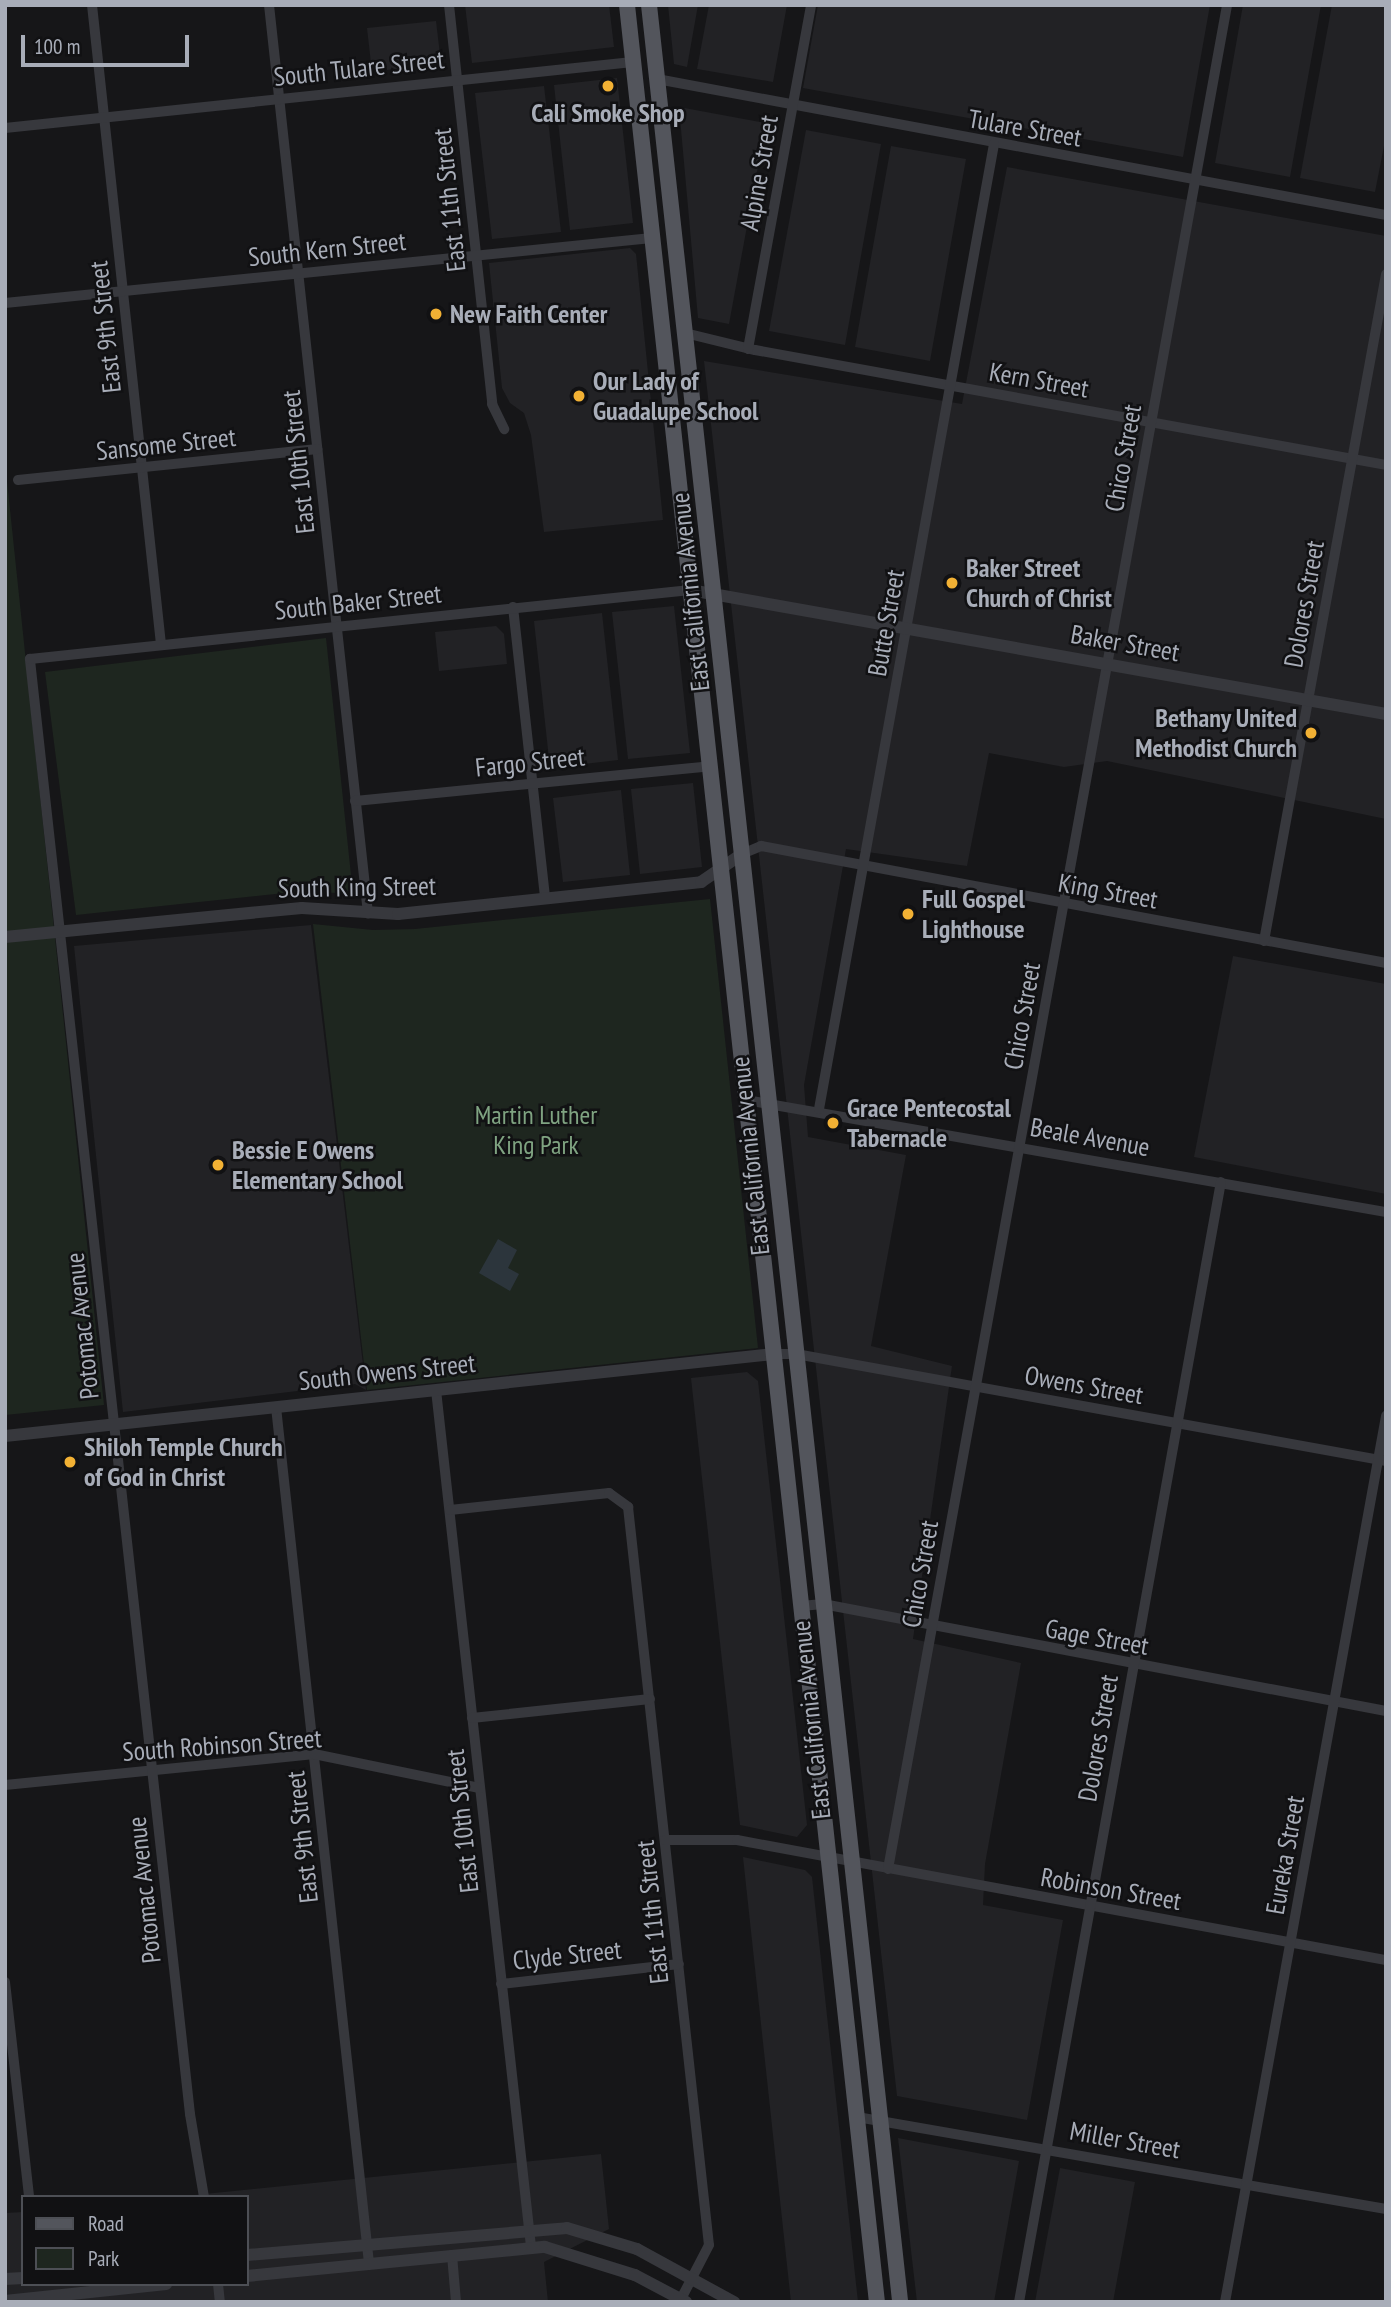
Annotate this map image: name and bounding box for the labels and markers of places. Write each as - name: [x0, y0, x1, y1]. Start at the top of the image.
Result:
- marker: Cali Smoke Shop: [600, 78, 616, 94]
- place label: Cali Smoke Shop: [531, 97, 685, 129]
- place label: New Faith Center: [450, 298, 608, 330]
- marker: New Faith Center: [428, 306, 444, 322]
- place label: Our Lady of Guadalupe School: [593, 365, 758, 426]
- marker: Our Lady of Guadalupe School: [571, 388, 587, 404]
- place label: Baker Street Church of Christ: [966, 552, 1112, 614]
- marker: Baker Street Church of Christ: [944, 575, 960, 591]
- place label: Bethany United Methodist Church: [1135, 702, 1297, 764]
- marker: Bethany United Methodist Church: [1303, 725, 1319, 741]
- place label: Full Gospel Lighthouse: [922, 883, 1025, 944]
- marker: Full Gospel Lighthouse: [900, 906, 916, 922]
- place label: Grace Pentecostal Tabernacle: [847, 1092, 1011, 1154]
- marker: Grace Pentecostal Tabernacle: [825, 1115, 841, 1131]
- place label: Bessie E Owens Elementary School: [232, 1134, 404, 1196]
- marker: Bessie E Owens Elementary School: [210, 1157, 226, 1173]
- place label: Shiloh Temple Church of God in Christ: [84, 1431, 284, 1492]
- marker: Shiloh Temple Church of God in Christ: [62, 1454, 78, 1470]

